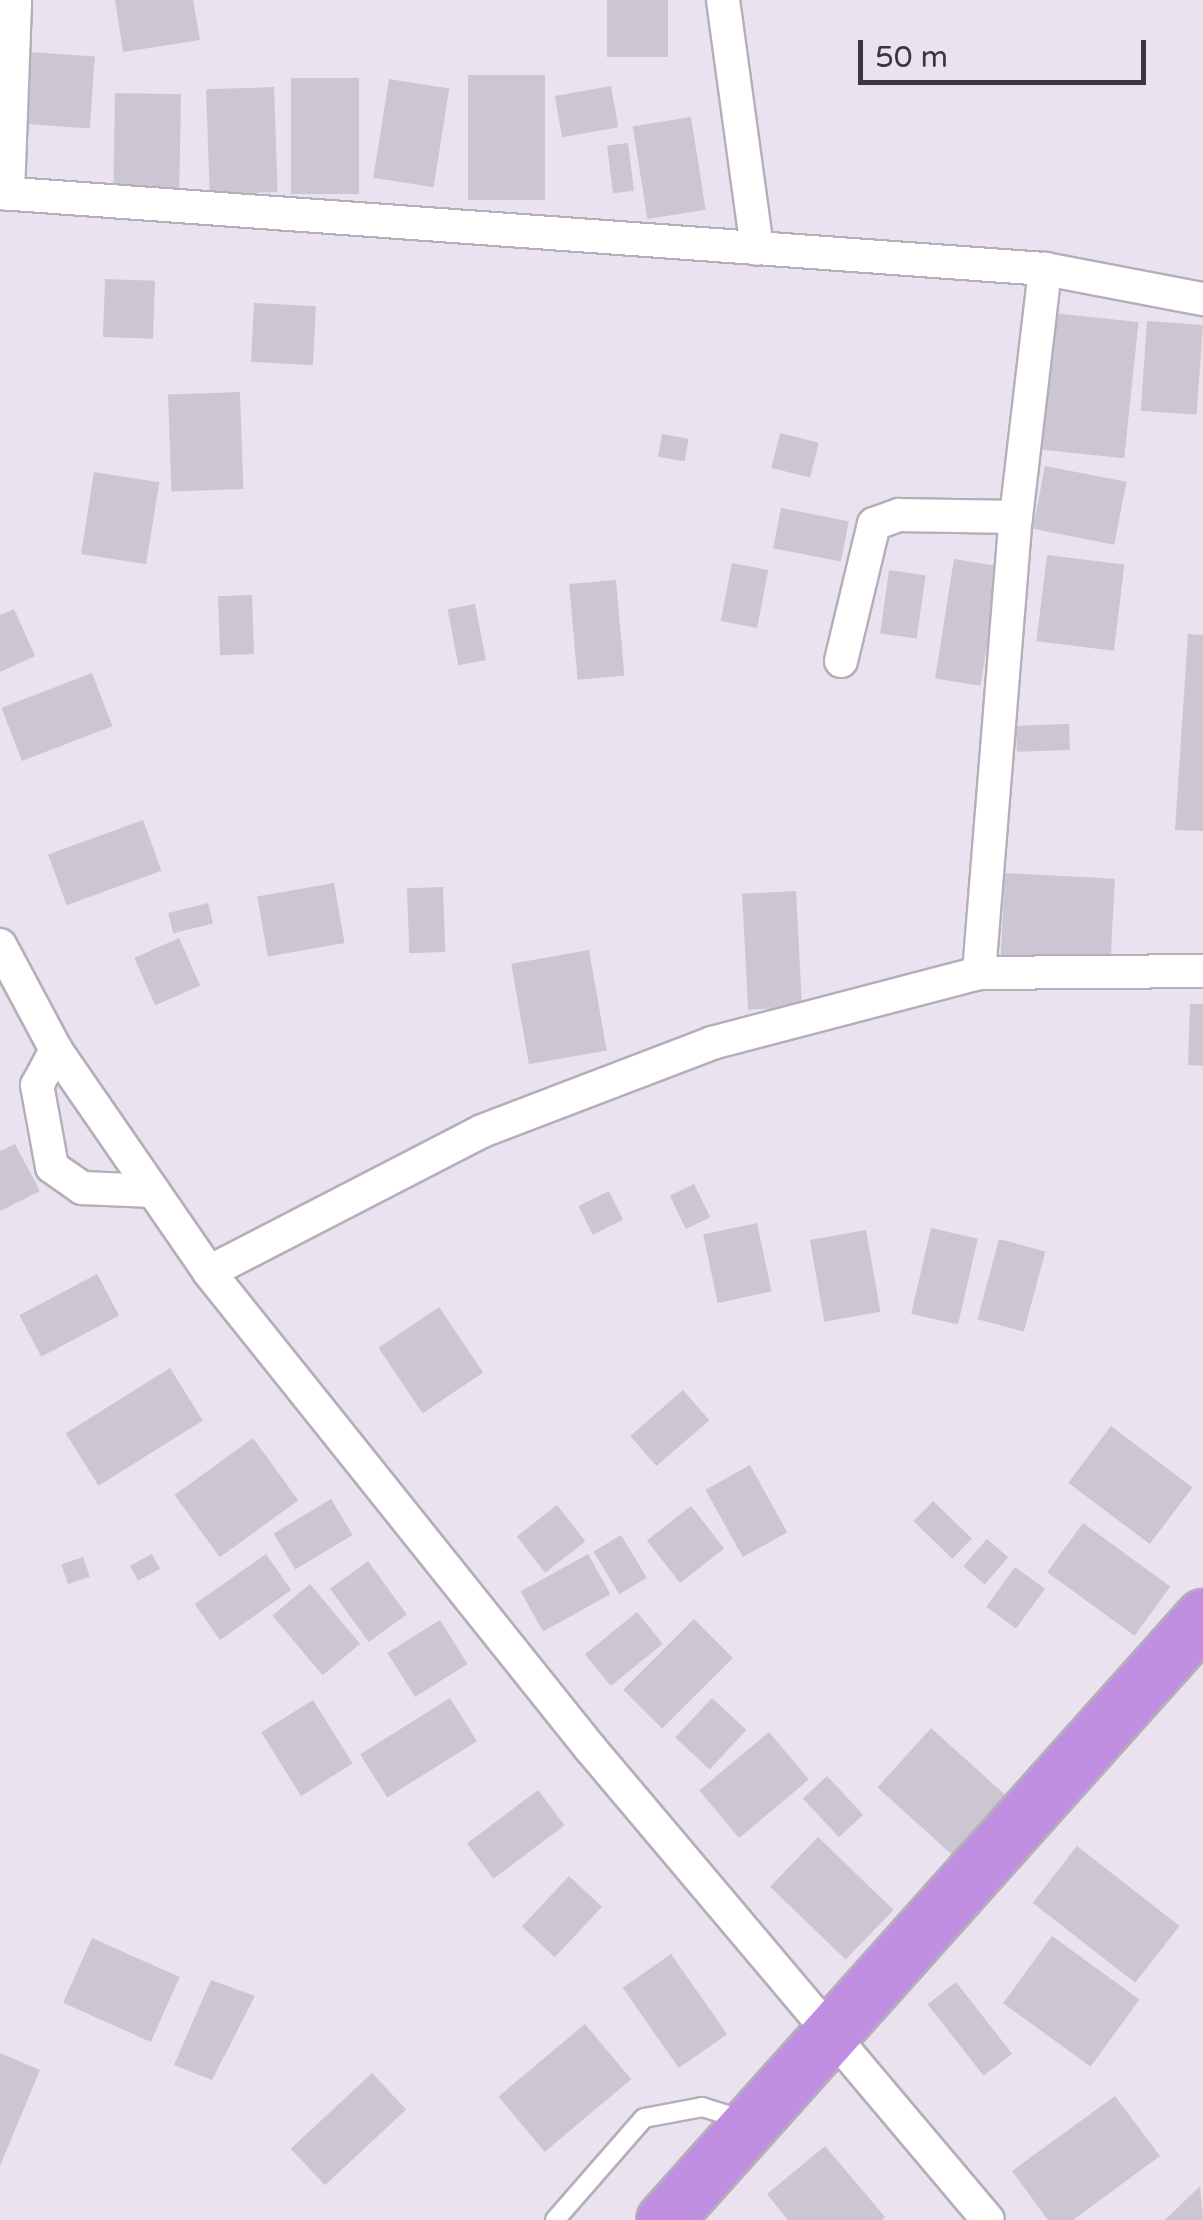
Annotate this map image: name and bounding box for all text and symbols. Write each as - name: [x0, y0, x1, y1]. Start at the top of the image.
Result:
- scale bar: [863, 20, 1150, 82]
- text: 50 m: [875, 39, 948, 76]

